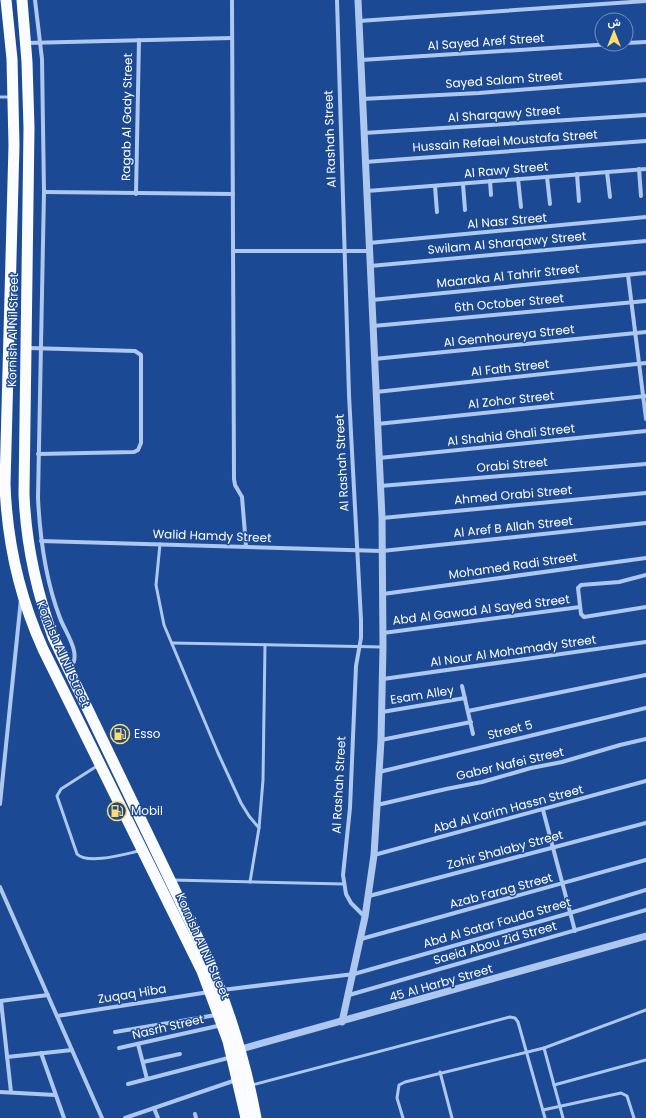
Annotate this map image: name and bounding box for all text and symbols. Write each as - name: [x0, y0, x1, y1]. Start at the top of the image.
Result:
- north arrow: [594, 12, 634, 52]
- text: ش: [607, 14, 621, 30]
- street label: Al Sayed Aref Street: [427, 29, 545, 54]
- street label: Ragab Al Gady Street: [117, 53, 136, 181]
- street label: Sayed Salam Street: [445, 67, 563, 92]
- street label: Al Rashah Street: [319, 90, 340, 188]
- street label: Al Sharqawy Street: [447, 101, 561, 126]
- street label: Hussain Refaei Moustafa Street: [412, 126, 598, 155]
- street label: Al Rawy Street: [463, 157, 549, 182]
- street label: Al Nasr Street: [466, 209, 547, 232]
- street label: Swilam Al Sharqawy Street: [427, 227, 587, 258]
- street label: Maaraka Al Tahrir Street: [436, 260, 580, 291]
- street label: Kornish Al Nil Street: [3, 273, 22, 387]
- street label: 6th October Street: [453, 289, 564, 316]
- street label: Al Gemhoureya Street: [443, 320, 575, 351]
- street label: Al Fath Street: [470, 355, 550, 380]
- street label: Al Zohor Street: [467, 387, 555, 412]
- street label: Al Rashah Street: [330, 414, 353, 512]
- street label: Al Shahid Ghali Street: [446, 419, 576, 450]
- street label: Orabi Street: [476, 453, 548, 476]
- street label: Ahmed Orabi Street: [453, 481, 573, 508]
- street label: Al Aref B Allah Street: [452, 512, 574, 541]
- street label: Walid Hamdy Street: [152, 525, 272, 546]
- street label: Mohamed Radi Street: [448, 548, 578, 583]
- street label: Abd Al Gawad Al Sayed Street: [391, 590, 571, 629]
- street label: Kornish Al Nil Street: [32, 598, 94, 709]
- street label: Al Nour Al Mohamady Street: [429, 630, 597, 671]
- street label: Esam Alley: [389, 681, 455, 708]
- street label: Street 5: [486, 716, 534, 743]
- fuel station icon: Esso: [109, 723, 131, 745]
- place label: Esso: [134, 725, 161, 742]
- street label: Al Rashah Street: [327, 736, 350, 834]
- street label: Gaber Nafei Street: [454, 743, 565, 784]
- street label: Abd Al Karim Hassn Street: [431, 780, 585, 837]
- fuel station icon: Mobil: [106, 800, 128, 822]
- place label: Mobil: [131, 802, 163, 819]
- street label: Zohir Shalaby Street: [445, 826, 565, 873]
- street label: Azab Farag Street: [447, 869, 554, 912]
- street label: Kornish Al Nil Street: [172, 890, 234, 1001]
- street label: Abd Al Satar Fouda Street: [421, 893, 573, 952]
- street label: Saeid Abou Zid Street: [431, 917, 559, 968]
- street label: 45 Al Harby Street: [387, 960, 494, 1005]
- street label: Zuqaq Hiba: [96, 980, 167, 1007]
- street label: Nasrh Street: [130, 1010, 206, 1043]

